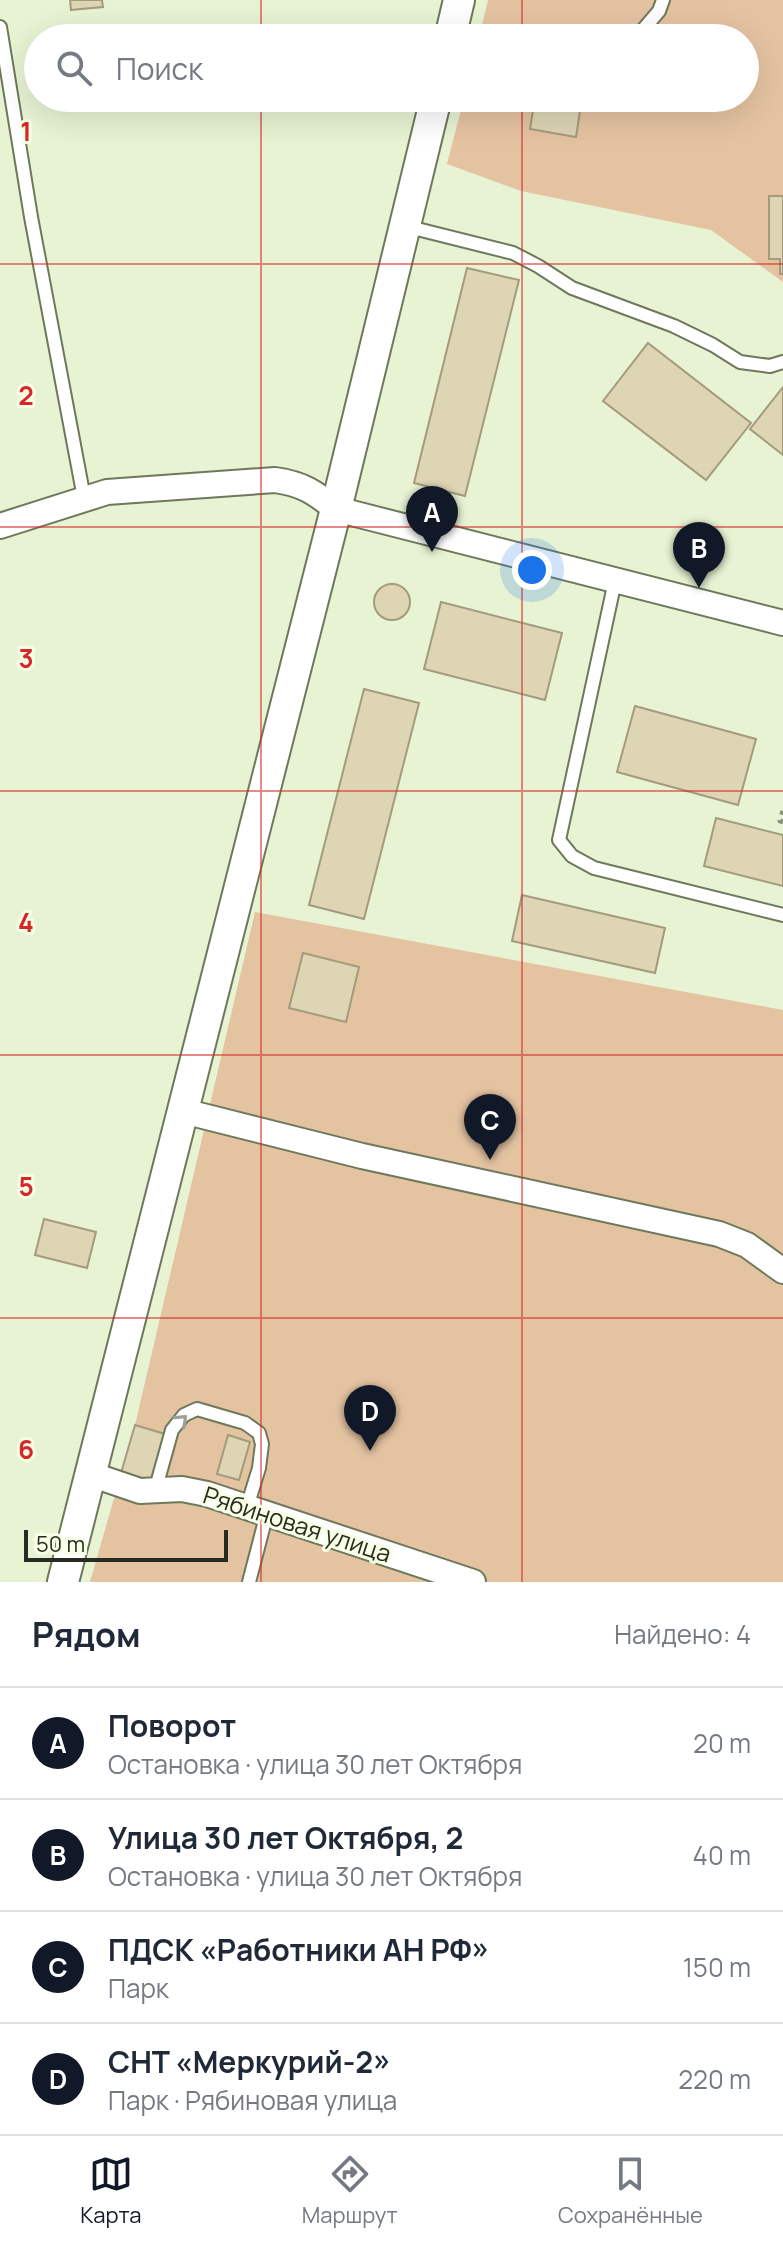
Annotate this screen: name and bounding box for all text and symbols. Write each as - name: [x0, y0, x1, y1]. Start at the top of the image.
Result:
- search box: [24, 24, 759, 112]
- icon: search: [52, 46, 96, 90]
- text: Поиск: [116, 48, 203, 89]
- text: 1: [20, 113, 32, 149]
- text: 2: [18, 377, 34, 413]
- pin: A: [406, 486, 458, 552]
- pin: B: [673, 522, 725, 588]
- your location: [512, 550, 552, 590]
- text: 3: [18, 640, 34, 676]
- text: 4: [18, 904, 34, 940]
- pin: C: [464, 1094, 516, 1160]
- text: 5: [18, 1168, 34, 1204]
- pin: D: [344, 1385, 396, 1451]
- one-way arrow: [173, 1415, 187, 1430]
- text: 6: [18, 1431, 34, 1467]
- street label: Рябиновая улица: [199, 1478, 396, 1570]
- scale bar: [24, 1526, 228, 1562]
- text: 50 m: [36, 1529, 85, 1559]
- text: Рядом: [32, 1611, 141, 1657]
- text: Найдено: 4: [614, 1616, 751, 1652]
- text: Поворот: [108, 1705, 236, 1746]
- text: A: [49, 1725, 67, 1761]
- text: 20 m: [693, 1725, 751, 1761]
- text: Остановка · улица 30 лет Октября: [108, 1746, 522, 1782]
- text: Улица 30 лет Октября, 2: [108, 1817, 463, 1858]
- text: B: [50, 1837, 66, 1873]
- text: 40 m: [693, 1837, 751, 1873]
- text: Остановка · улица 30 лет Октября: [108, 1858, 522, 1894]
- text: ПДСК «Работники АН РФ»: [108, 1929, 489, 1970]
- text: C: [48, 1949, 68, 1985]
- text: 150 m: [683, 1949, 751, 1985]
- text: Парк: [108, 1970, 169, 2006]
- text: СНТ «Меркурий-2»: [108, 2041, 391, 2082]
- text: D: [49, 2061, 67, 2097]
- text: 220 m: [678, 2061, 751, 2097]
- text: Парк · Рябиновая улица: [108, 2082, 397, 2118]
- tab: Карта: [80, 2152, 141, 2230]
- tab: Маршрут: [302, 2152, 398, 2230]
- tab: Сохранённые: [558, 2152, 703, 2230]

